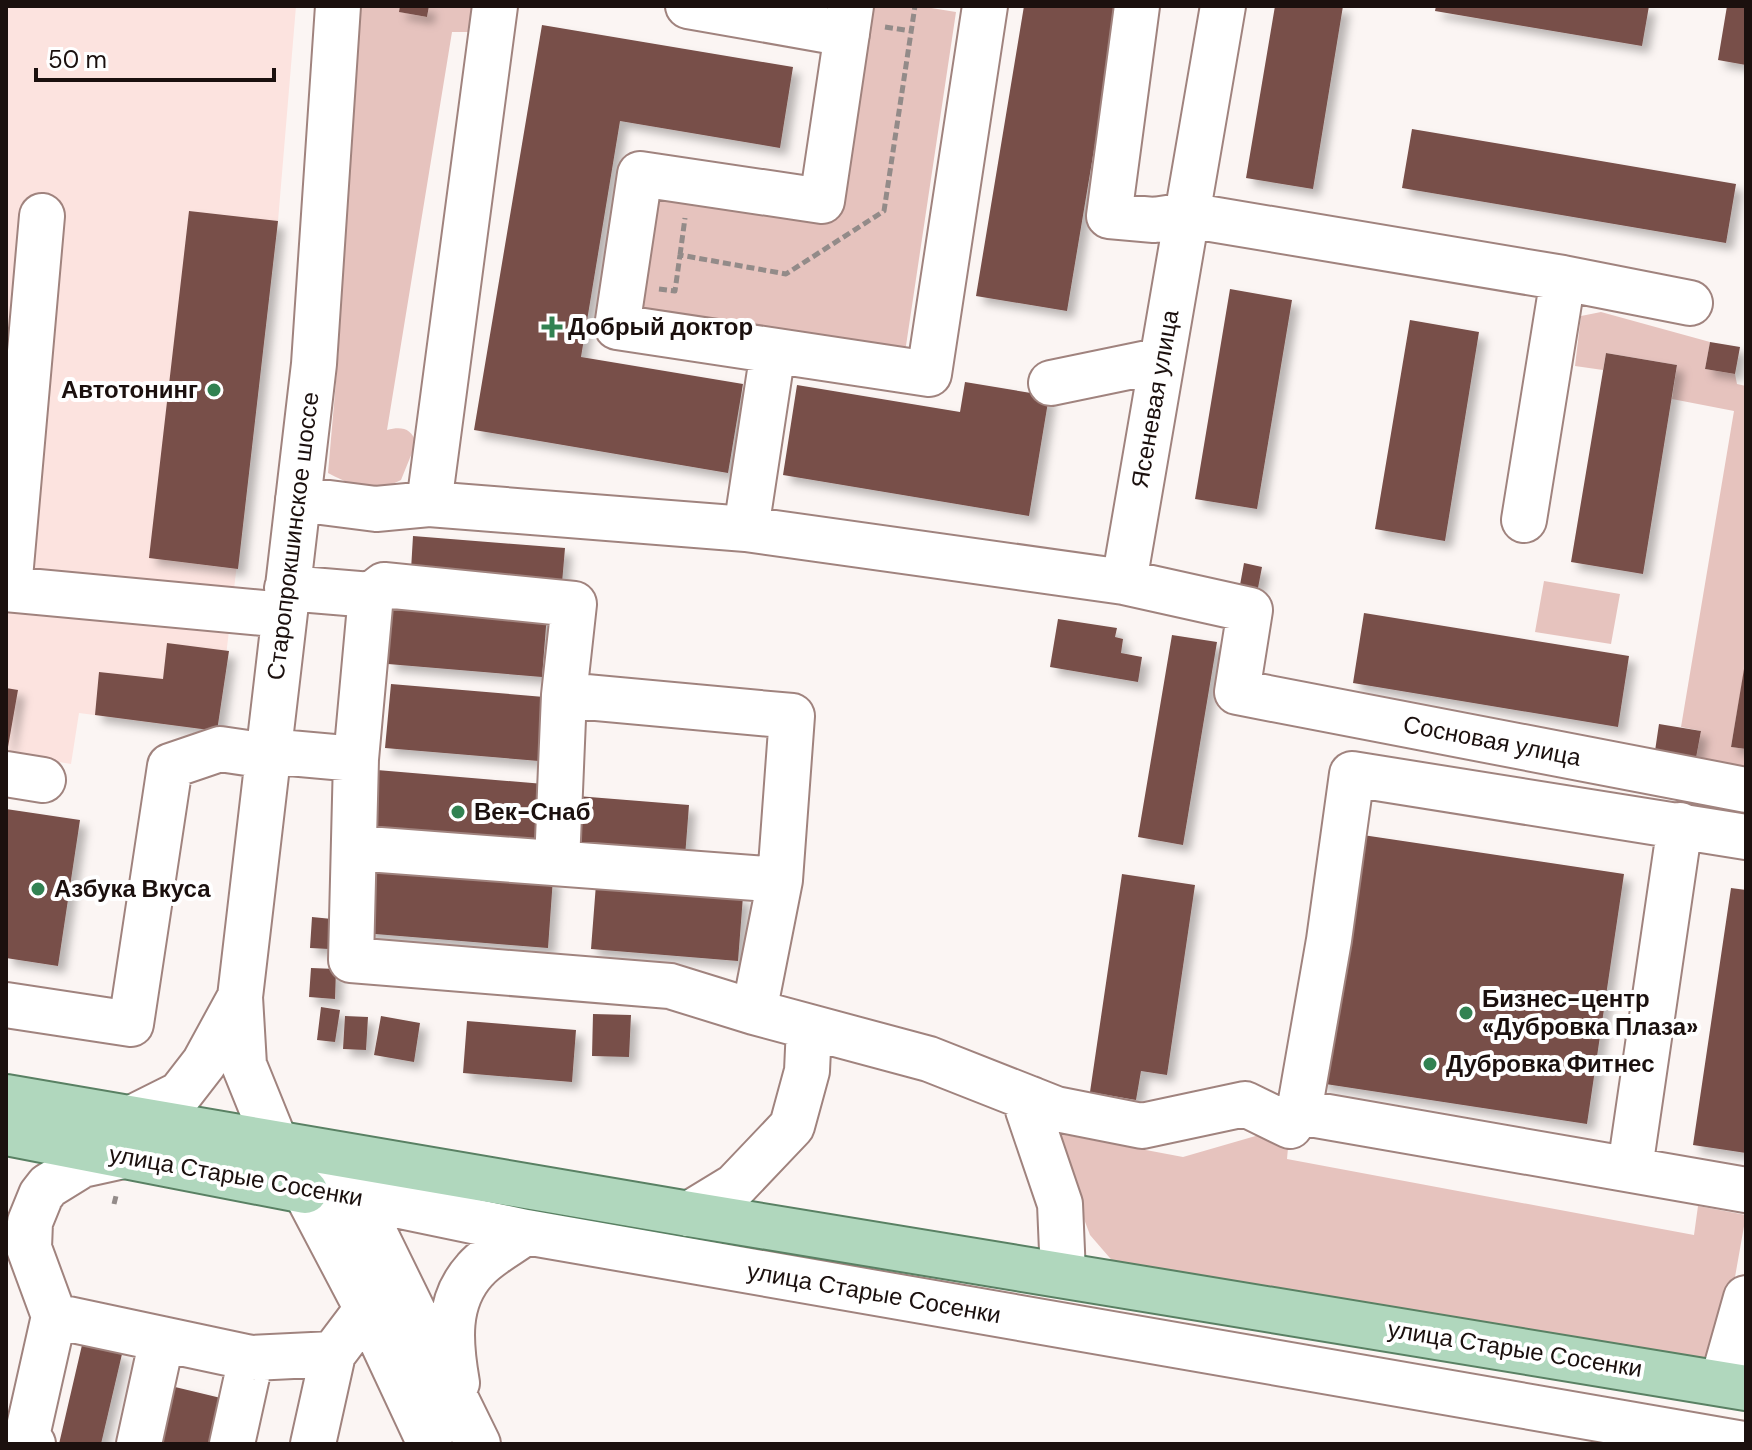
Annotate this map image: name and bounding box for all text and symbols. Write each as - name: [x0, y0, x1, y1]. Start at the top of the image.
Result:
- scale bar: [36, 32, 274, 82]
- text: 50 m: [48, 44, 107, 75]
- street label: Ясеневая улица: [1124, 307, 1186, 490]
- place label: Добрый доктор: [568, 311, 753, 342]
- marker: Добрый доктор: [543, 318, 561, 336]
- place label: Автотонинг: [61, 374, 198, 405]
- marker: Автотонинг: [205, 381, 223, 399]
- street label: Старопрокшинское шоссе: [259, 390, 326, 682]
- street label: Сосновая улица: [1401, 708, 1584, 773]
- place label: Век-Снаб: [474, 796, 591, 827]
- marker: Век-Снаб: [449, 803, 467, 821]
- place label: Азбука Вкуса: [54, 873, 211, 904]
- marker: Азбука Вкуса: [29, 880, 47, 898]
- place label: Бизнес-центр «Дубровка Плаза»: [1482, 983, 1698, 1042]
- marker: Бизнес-центр «Дубровка Плаза»: [1457, 1004, 1475, 1022]
- place label: Дубровка Фитнес: [1446, 1048, 1655, 1079]
- marker: Дубровка Фитнес: [1421, 1055, 1439, 1073]
- street label: улица Старые Сосенки: [107, 1138, 365, 1213]
- street label: улица Старые Сосенки: [745, 1255, 1003, 1330]
- street label: улица Старые Сосенки: [1386, 1313, 1645, 1384]

